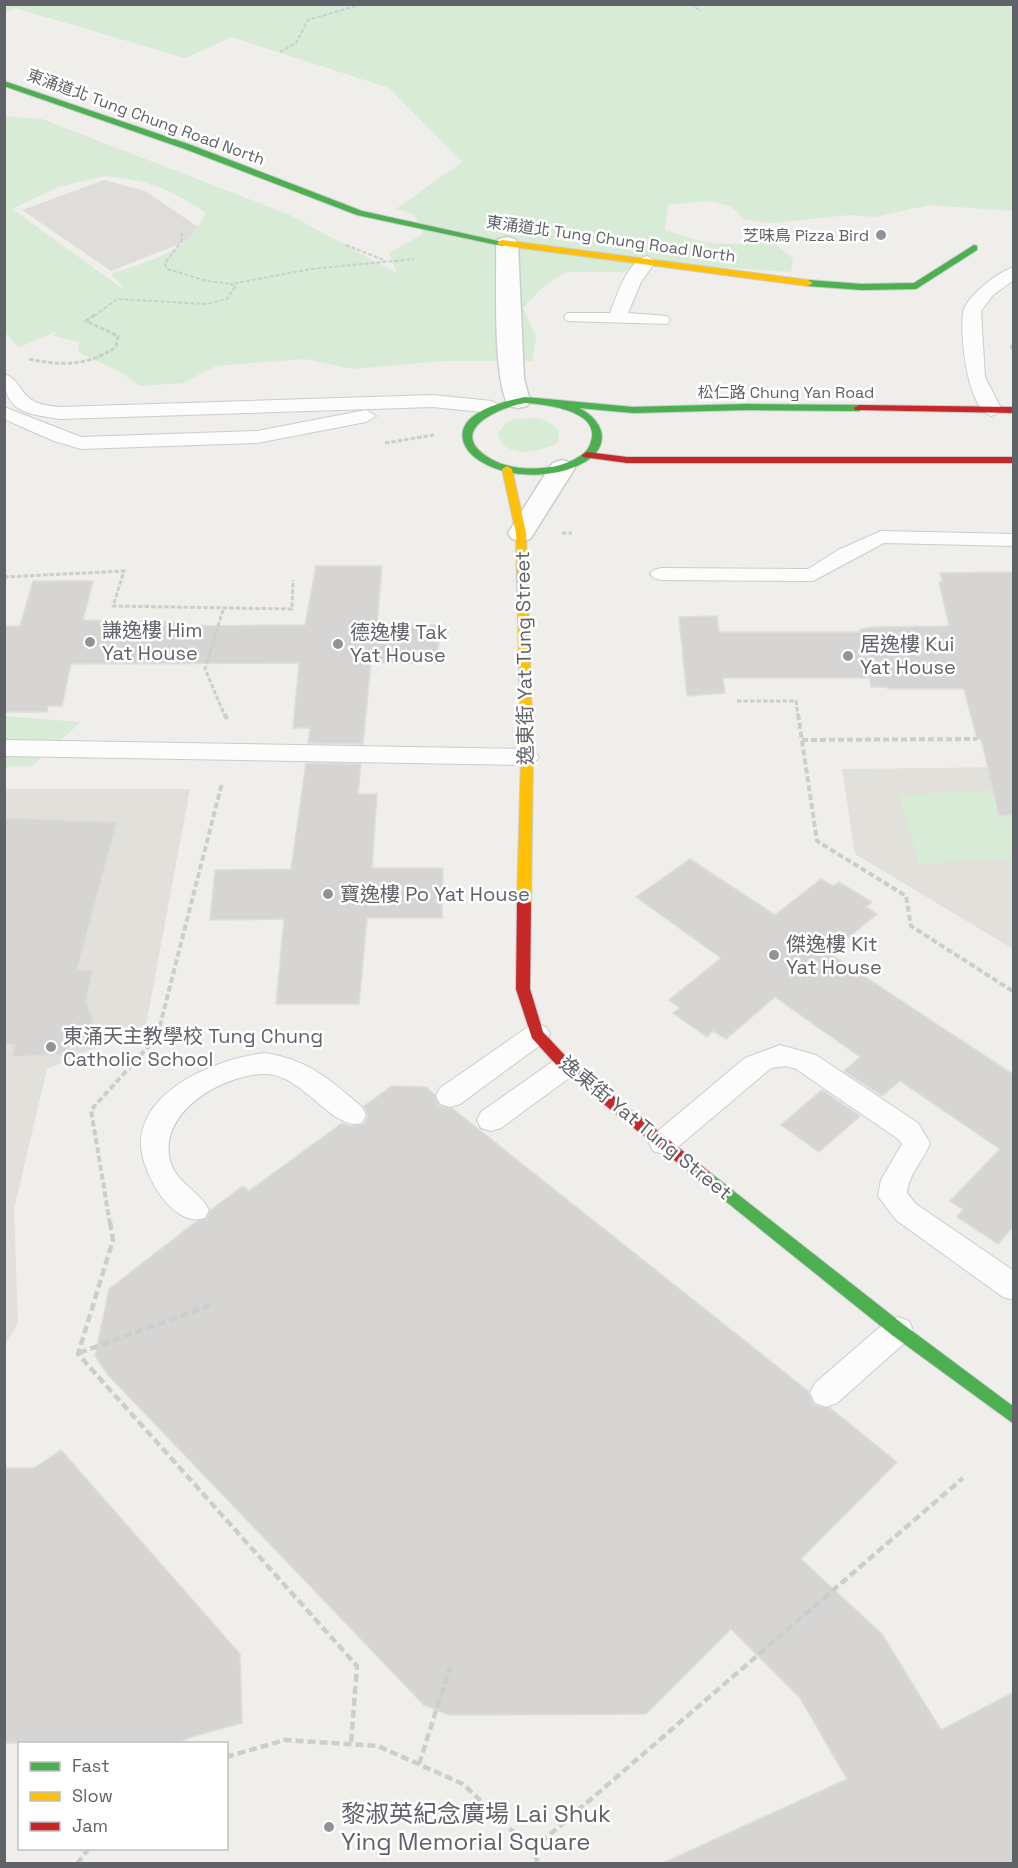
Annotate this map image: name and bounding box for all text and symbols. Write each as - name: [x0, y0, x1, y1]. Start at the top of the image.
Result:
- street label: 東涌道北 Tung Chung Road North: [24, 64, 268, 170]
- street label: 東涌道北 Tung Chung Road North: [485, 211, 737, 267]
- place label: 芝味鳥 Pizza Bird: [743, 225, 869, 246]
- marker: 芝味鳥 Pizza Bird: [874, 228, 888, 242]
- street label: 松仁路 Chung Yan Road: [698, 382, 874, 403]
- street label: 逸東街 Yat Tung Street: [509, 551, 539, 765]
- place label: 謙逸樓 Him Yat House: [102, 617, 202, 666]
- place label: 德逸樓 Tak Yat House: [350, 619, 448, 668]
- place label: 居逸樓 Kui Yat House: [860, 631, 956, 680]
- marker: 謙逸樓 Him Yat House: [83, 635, 97, 649]
- marker: 德逸樓 Tak Yat House: [331, 637, 345, 651]
- marker: 居逸樓 Kui Yat House: [841, 649, 855, 663]
- place label: 寶逸樓 Po Yat House: [340, 881, 530, 907]
- marker: 寶逸樓 Po Yat House: [321, 887, 335, 901]
- place label: 傑逸樓 Kit Yat House: [786, 931, 882, 980]
- marker: 傑逸樓 Kit Yat House: [767, 948, 781, 962]
- place label: 東涌天主教學校 Tung Chung Catholic School: [63, 1023, 323, 1072]
- marker: 東涌天主教學校 Tung Chung Catholic School: [44, 1040, 58, 1054]
- street label: 逸東街 Yat Tung Street: [555, 1050, 737, 1206]
- legend: [18, 1742, 228, 1850]
- text: Fast: [72, 1754, 109, 1777]
- text: Slow: [72, 1784, 113, 1807]
- place label: 黎淑英紀念廣場 Lai Shuk Ying Memorial Square: [341, 1798, 611, 1857]
- text: Jam: [72, 1814, 108, 1837]
- marker: 黎淑英紀念廣場 Lai Shuk Ying Memorial Square: [322, 1820, 336, 1834]

